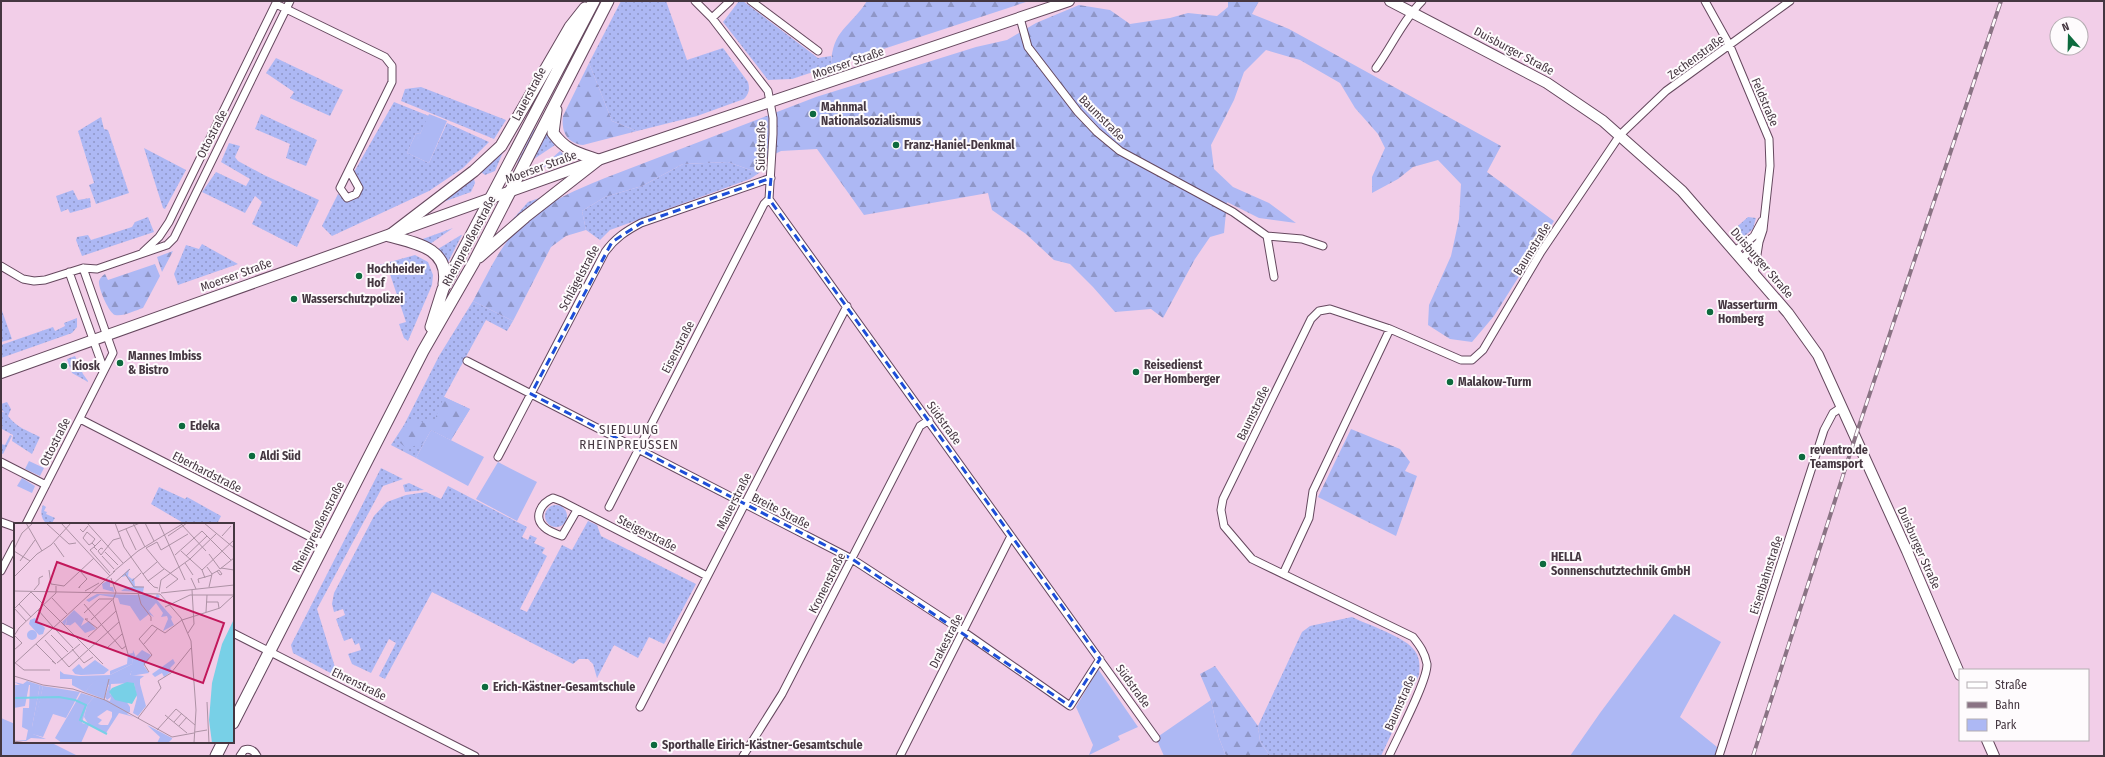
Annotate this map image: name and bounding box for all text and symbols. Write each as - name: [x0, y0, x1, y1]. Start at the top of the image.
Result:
- north arrow: [2049, 16, 2089, 56]
- text: N: [2060, 20, 2071, 34]
- street label: Duisburger Straße: [1472, 24, 1556, 78]
- street label: Zechenstraße: [1665, 32, 1727, 82]
- street label: Moerser Straße: [810, 44, 886, 82]
- street label: Lauerstraße: [509, 65, 549, 123]
- street label: Feldstraße: [1749, 76, 1782, 128]
- street label: Baumstraße: [1076, 92, 1128, 144]
- place label: Mahnmal Nationalsozialismus: [821, 100, 922, 128]
- street label: Ottostraße: [194, 107, 230, 161]
- marker: Mahnmal Nationalsozialismus: [808, 109, 818, 119]
- street label: Südstraße: [754, 121, 768, 171]
- place label: Franz-Haniel-Denkmal: [904, 138, 1015, 152]
- marker: Franz-Haniel-Denkmal: [891, 140, 901, 150]
- street label: Moerser Straße: [503, 148, 579, 186]
- street label: Rheinpreußenstraße: [439, 193, 499, 289]
- street label: Baumstraße: [1510, 220, 1554, 278]
- street label: Duisburger Straße: [1728, 225, 1796, 301]
- street label: Schlägelstraße: [556, 243, 602, 313]
- street label: Moerser Straße: [198, 256, 274, 294]
- place label: Hochheider Hof: [367, 262, 425, 290]
- marker: Hochheider Hof: [354, 271, 364, 281]
- place label: Wasserschutzpolizei: [302, 292, 403, 306]
- marker: Wasserschutzpolizei: [289, 294, 299, 304]
- place label: Wasserturm Homberg: [1718, 298, 1778, 326]
- marker: Wasserturm Homberg: [1705, 307, 1715, 317]
- street label: Eisenstraße: [659, 318, 697, 376]
- place label: Mannes Imbiss & Bistro: [128, 349, 202, 377]
- marker: Mannes Imbiss & Bistro: [115, 358, 125, 368]
- place label: Reisedienst Der Homberger: [1144, 358, 1221, 386]
- place label: Kiosk: [72, 359, 101, 373]
- marker: Kiosk: [59, 361, 69, 371]
- marker: Reisedienst Der Homberger: [1131, 367, 1141, 377]
- place label: Malakow-Turm: [1458, 375, 1531, 389]
- marker: Malakow-Turm: [1445, 377, 1455, 387]
- street label: Baumstraße: [1234, 383, 1272, 443]
- street label: Südstraße: [924, 399, 964, 447]
- street label: Ottostraße: [37, 415, 73, 469]
- place label: Edeka: [190, 419, 220, 433]
- marker: Edeka: [177, 421, 187, 431]
- district label: SIEDLUNG RHEINPREUSSEN: [579, 422, 679, 452]
- place label: reventro.de Teamsport: [1810, 443, 1868, 471]
- street label: Eberhardstraße: [170, 449, 244, 495]
- place label: Aldi Süd: [259, 449, 301, 463]
- marker: Aldi Süd: [247, 451, 257, 461]
- marker: reventro.de Teamsport: [1797, 452, 1807, 462]
- street label: Mauerstraße: [714, 470, 754, 532]
- street label: Rheinpreußenstraße: [289, 479, 347, 575]
- street label: Breite Straße: [749, 490, 813, 532]
- street label: Duisburger Straße: [1895, 505, 1943, 591]
- street label: Steigerstraße: [615, 512, 679, 554]
- inset map: [14, 523, 234, 743]
- street label: Eisenbahnstraße: [1747, 534, 1785, 616]
- street label: Kronenstraße: [806, 550, 848, 616]
- place label: HELLA Sonnenschutztechnik GmbH: [1551, 550, 1690, 578]
- marker: HELLA Sonnenschutztechnik GmbH: [1538, 559, 1548, 569]
- street label: Drakestraße: [926, 611, 966, 671]
- street label: Südstraße: [1113, 662, 1153, 710]
- street label: Ehrenstraße: [329, 665, 389, 703]
- legend: [1959, 669, 2089, 741]
- street label: Baumstraße: [1382, 673, 1418, 733]
- text: Straße: [1995, 678, 2027, 692]
- place label: Erich-Kästner-Gesamtschule: [493, 680, 635, 694]
- marker: Erich-Kästner-Gesamtschule: [480, 682, 490, 692]
- text: Bahn: [1995, 698, 2020, 712]
- text: Park: [1995, 718, 2017, 732]
- place label: Sporthalle Eirich-Kästner-Gesamtschule: [662, 738, 862, 752]
- marker: Sporthalle Eirich-Kästner-Gesamtschule: [649, 740, 659, 750]

